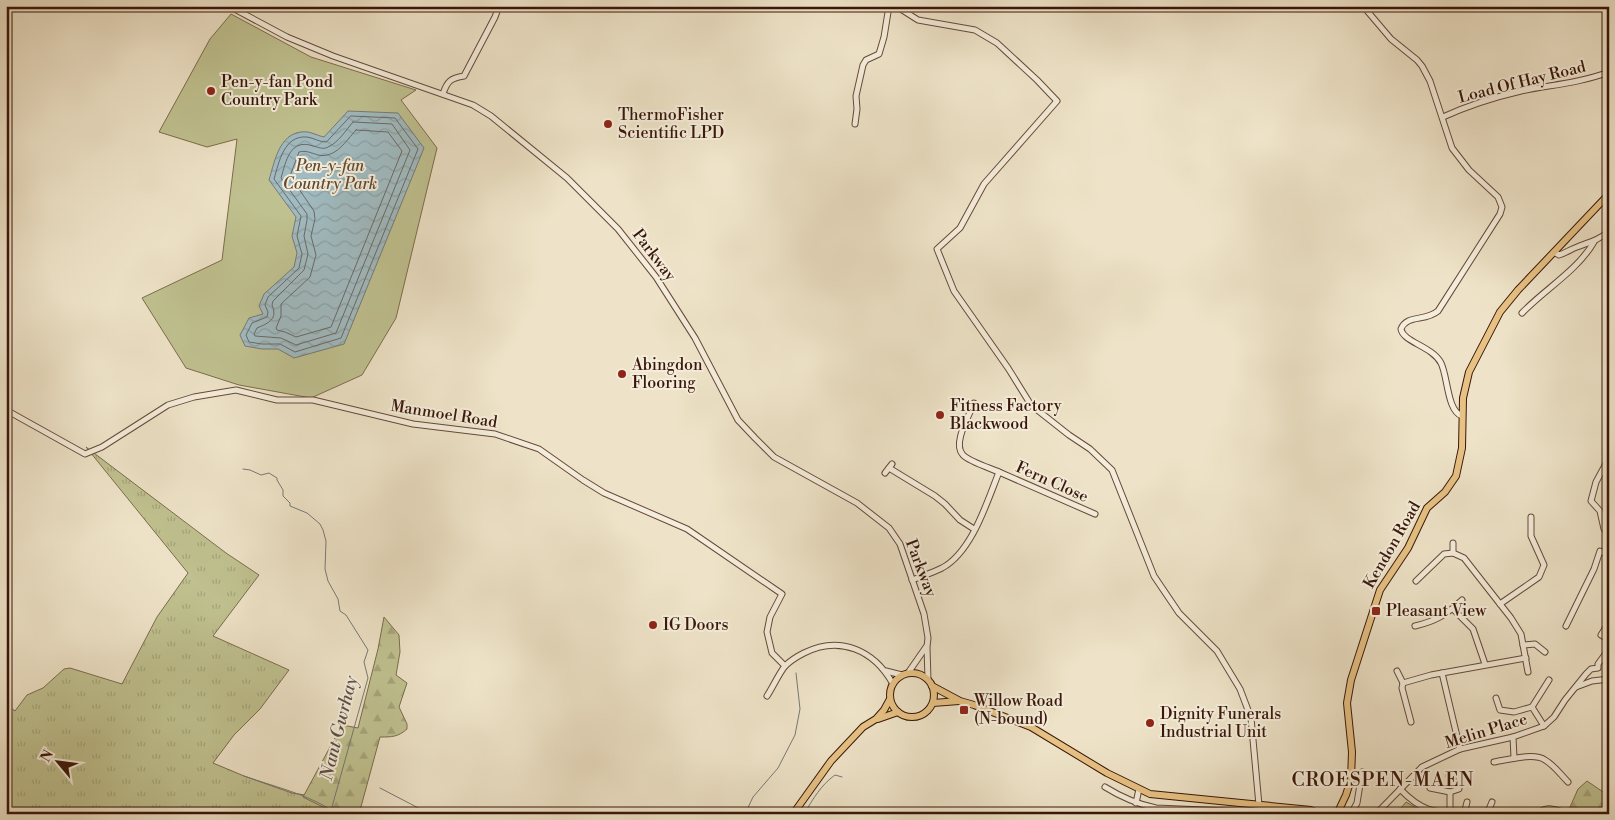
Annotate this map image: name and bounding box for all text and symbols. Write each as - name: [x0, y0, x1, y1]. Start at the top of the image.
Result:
- street label: Load Of Hay Road: [1456, 56, 1588, 108]
- place label: Pen-y-fan Pond Country Park: [221, 72, 333, 110]
- marker: Pen-y-fan Pond Country Park: [205, 85, 217, 97]
- place label: ThermoFisher Scientific LPD: [618, 105, 724, 143]
- marker: ThermoFisher Scientific LPD: [602, 118, 614, 130]
- park label: Pen-y-fan Country Park: [283, 156, 377, 194]
- street label: Parkway: [628, 225, 680, 285]
- place label: Abingdon Flooring: [631, 355, 703, 393]
- marker: Abingdon Flooring: [616, 368, 628, 380]
- street label: Manmoel Road: [389, 396, 499, 432]
- place label: Fitness Factory Blackwood: [949, 396, 1062, 434]
- marker: Fitness Factory Blackwood: [934, 409, 946, 421]
- street label: Fern Close: [1013, 457, 1091, 507]
- street label: Kendon Road: [1359, 498, 1425, 592]
- street label: Parkway: [901, 536, 941, 600]
- place label: Pleasant View: [1386, 601, 1487, 621]
- marker: Pleasant View: [1370, 605, 1382, 617]
- place label: IG Doors: [663, 615, 729, 635]
- marker: IG Doors: [647, 619, 659, 631]
- water label: Nant Gwrhay: [315, 673, 363, 784]
- place label: Willow Road (N-bound): [973, 691, 1063, 729]
- marker: Willow Road (N-bound): [958, 704, 970, 716]
- place label: Dignity Funerals Industrial Unit: [1160, 704, 1281, 742]
- street label: Melin Place: [1442, 709, 1530, 753]
- marker: Dignity Funerals Industrial Unit: [1144, 717, 1156, 729]
- north arrow: [32, 738, 82, 788]
- text: N: [37, 747, 58, 765]
- district label: CROESPEN-MAEN: [1292, 768, 1474, 792]

